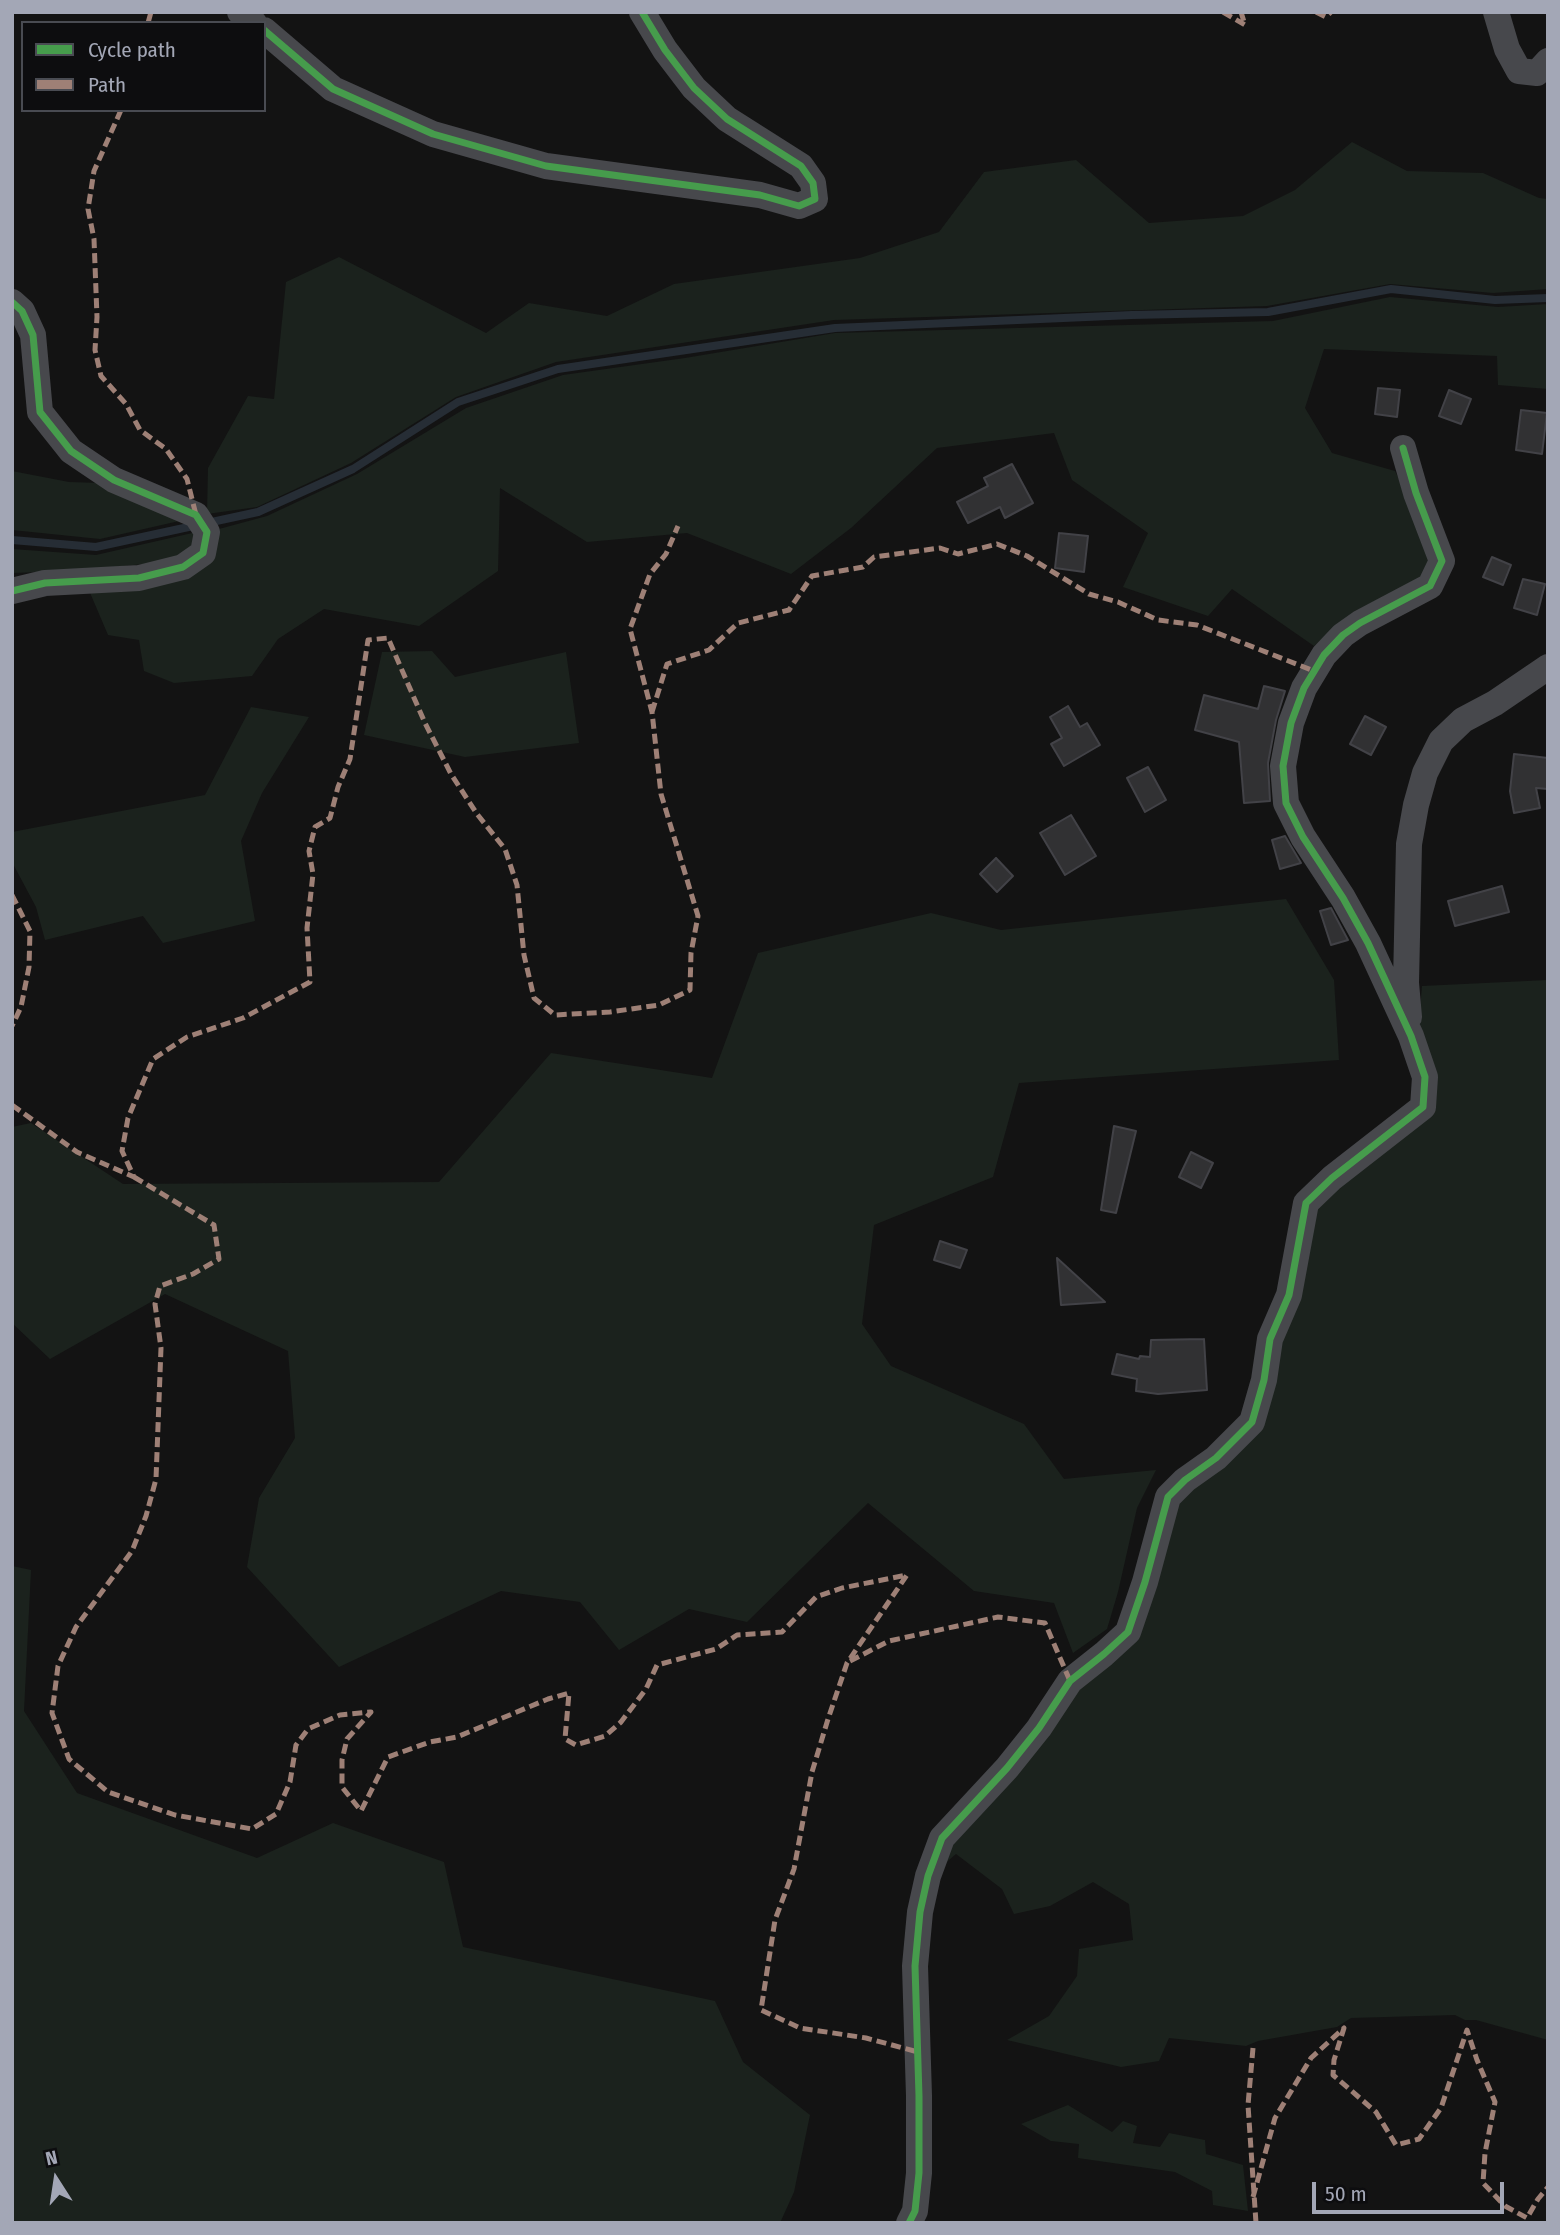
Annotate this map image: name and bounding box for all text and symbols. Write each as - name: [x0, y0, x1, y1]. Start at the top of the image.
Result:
- legend: [21, 21, 266, 112]
- text: Cycle path: [88, 37, 176, 63]
- text: Path: [88, 72, 126, 98]
- north arrow: [21, 2144, 91, 2214]
- text: N: [44, 2146, 59, 2170]
- scale bar: [1315, 2168, 1508, 2212]
- text: 50 m: [1325, 2181, 1367, 2207]

